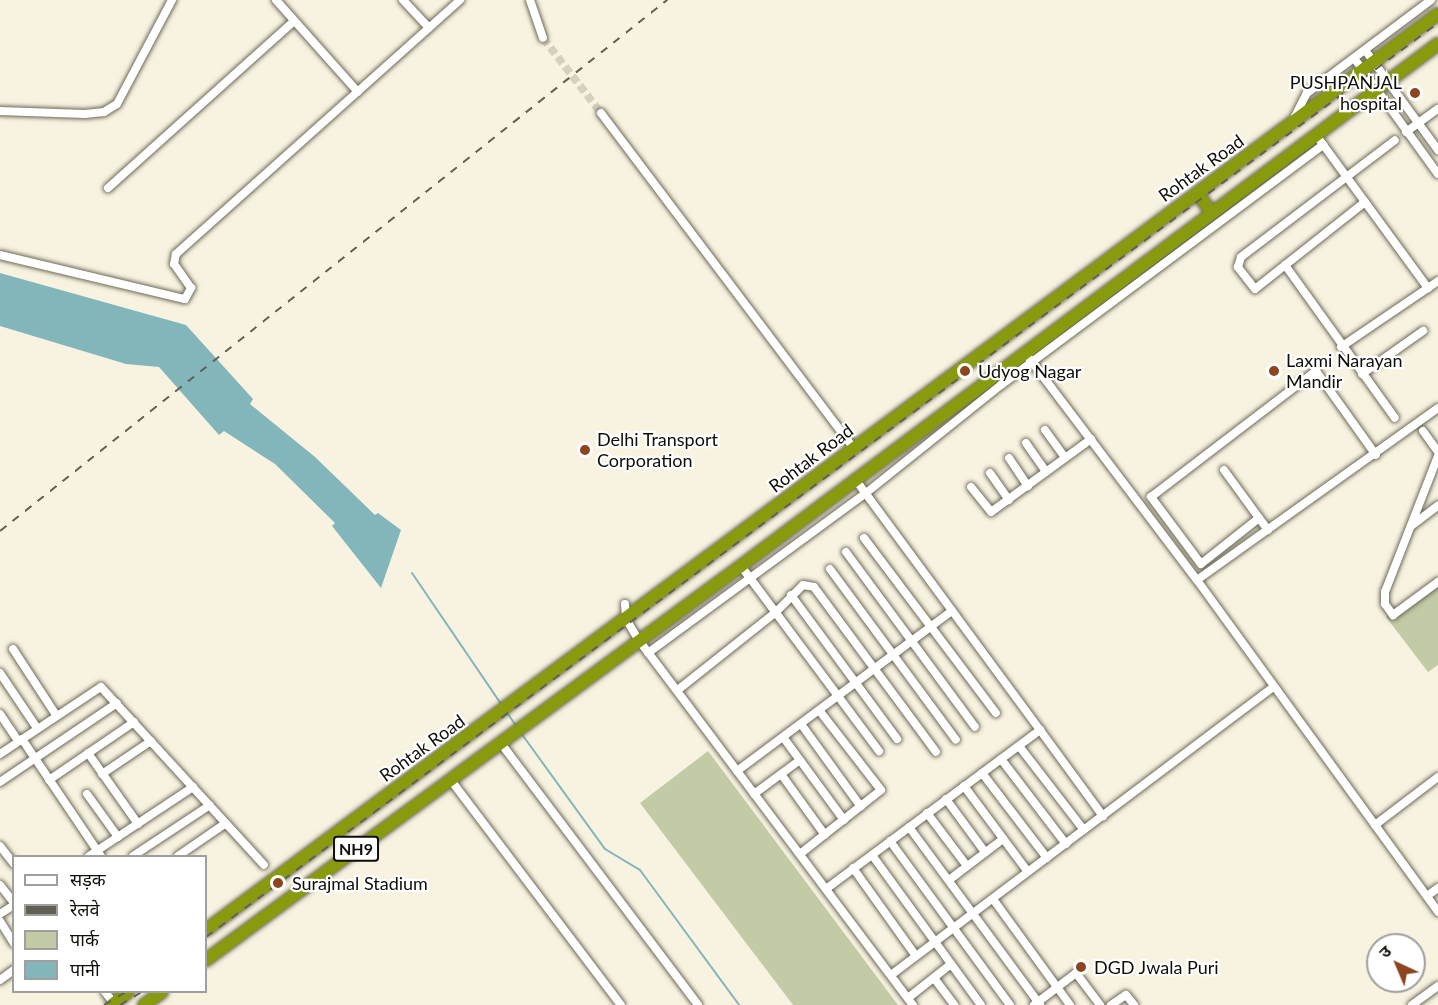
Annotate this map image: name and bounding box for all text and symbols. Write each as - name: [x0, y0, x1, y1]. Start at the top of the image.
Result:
- place label: PUSHPANJAL hospital: [1290, 72, 1402, 115]
- marker: PUSHPANJAL hospital: [1406, 84, 1424, 102]
- street label: Rohtak Road: [1154, 130, 1248, 206]
- place label: Laxmi Narayan Mandir: [1286, 350, 1403, 392]
- place label: Udyog Nagar: [978, 360, 1081, 382]
- marker: Udyog Nagar: [956, 362, 974, 380]
- marker: Laxmi Narayan Mandir: [1267, 364, 1281, 378]
- street label: Rohtak Road: [765, 419, 857, 497]
- place label: Delhi Transport Corporation: [597, 429, 718, 472]
- marker: Delhi Transport Corporation: [578, 443, 592, 457]
- street label: Rohtak Road: [375, 710, 469, 786]
- road number: NH9: [332, 836, 380, 862]
- legend: [12, 855, 207, 993]
- text: सड़क: [70, 868, 106, 890]
- place label: Surajmal Stadium: [292, 872, 428, 894]
- marker: Surajmal Stadium: [269, 874, 287, 892]
- text: रेलवे: [70, 898, 100, 920]
- text: पार्क: [70, 928, 99, 950]
- north arrow: [1366, 933, 1426, 993]
- text: उ: [1375, 941, 1395, 961]
- place label: DGD Jwala Puri: [1094, 956, 1219, 978]
- text: पानी: [70, 958, 100, 980]
- marker: DGD Jwala Puri: [1072, 958, 1090, 976]

